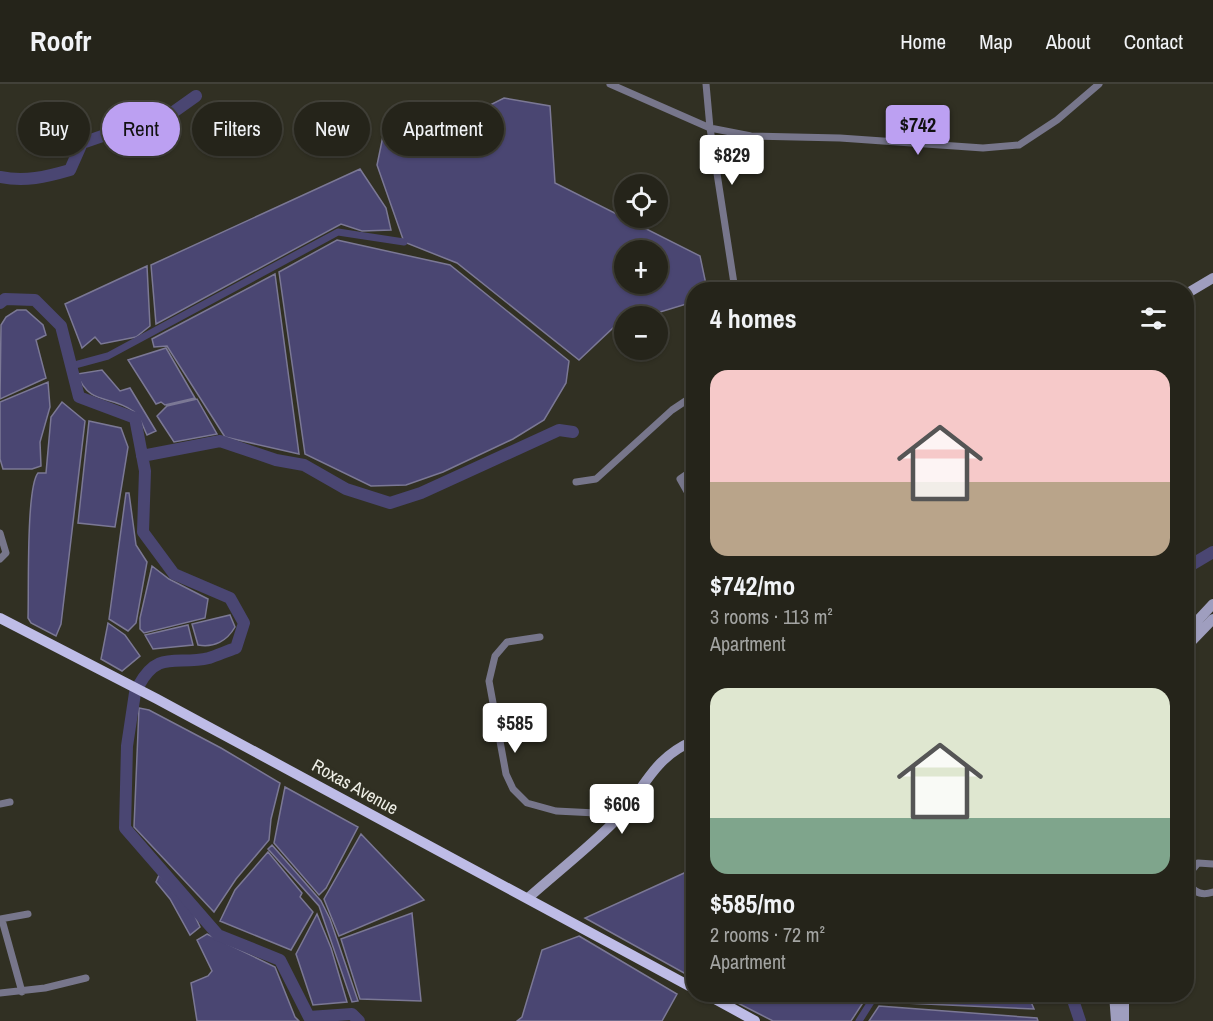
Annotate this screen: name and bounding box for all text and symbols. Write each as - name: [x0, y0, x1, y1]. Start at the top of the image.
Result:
- text: Roofr: [30, 22, 91, 60]
- text: Home: [900, 27, 946, 56]
- text: Map: [979, 27, 1013, 56]
- text: About: [1046, 27, 1091, 56]
- text: Contact: [1124, 27, 1183, 56]
- chip: Buy: [18, 102, 90, 156]
- chip: Rent: [102, 102, 180, 156]
- chip: Filters: [192, 102, 282, 156]
- chip: New: [294, 102, 370, 156]
- chip: Apartment: [382, 102, 504, 156]
- pin: $742: [882, 105, 954, 156]
- text: $742: [900, 111, 936, 138]
- pin: $829: [696, 135, 768, 186]
- text: $829: [714, 141, 750, 168]
- map controls: [614, 174, 668, 360]
- button: locate: [614, 174, 668, 228]
- button: +: [614, 240, 668, 294]
- text: 4 homes: [710, 301, 797, 336]
- icon: filters: [1137, 302, 1170, 335]
- button: −: [614, 306, 668, 360]
- icon: home: [886, 409, 994, 517]
- text: $742/mo: [710, 568, 795, 603]
- text: 3 rooms · 113 m²: [710, 603, 833, 630]
- text: Apartment: [710, 630, 786, 657]
- pin: $585: [479, 703, 551, 754]
- text: $585: [497, 709, 533, 736]
- icon: home: [886, 727, 994, 835]
- street label: Roxas Avenue: [308, 753, 403, 821]
- pin: $606: [586, 784, 658, 835]
- text: $606: [604, 790, 640, 817]
- text: $585/mo: [710, 886, 795, 921]
- text: 2 rooms · 72 m²: [710, 921, 825, 948]
- text: Apartment: [710, 948, 786, 975]

